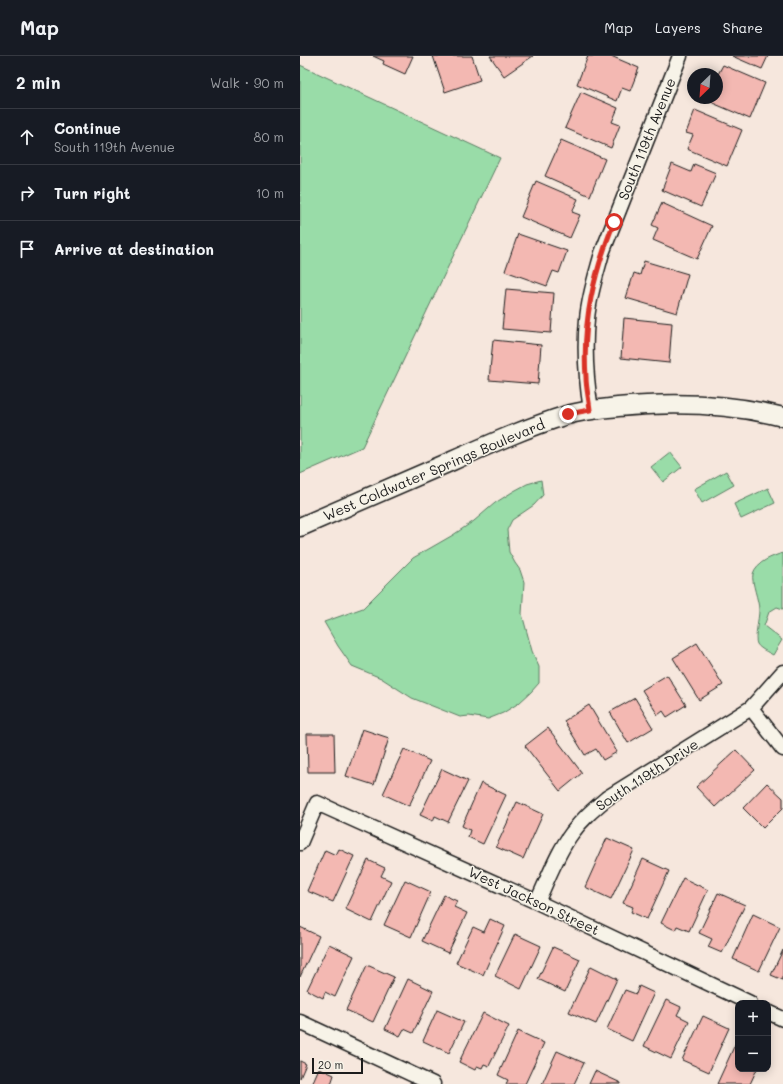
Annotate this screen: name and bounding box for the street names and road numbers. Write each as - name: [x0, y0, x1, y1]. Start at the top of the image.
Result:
- street label: South 119th Avenue: [613, 75, 680, 203]
- street label: West Coldwater Springs Boulevard: [320, 414, 548, 525]
- street label: South 119th Drive: [592, 734, 702, 815]
- street label: West Jackson Street: [466, 862, 603, 939]

